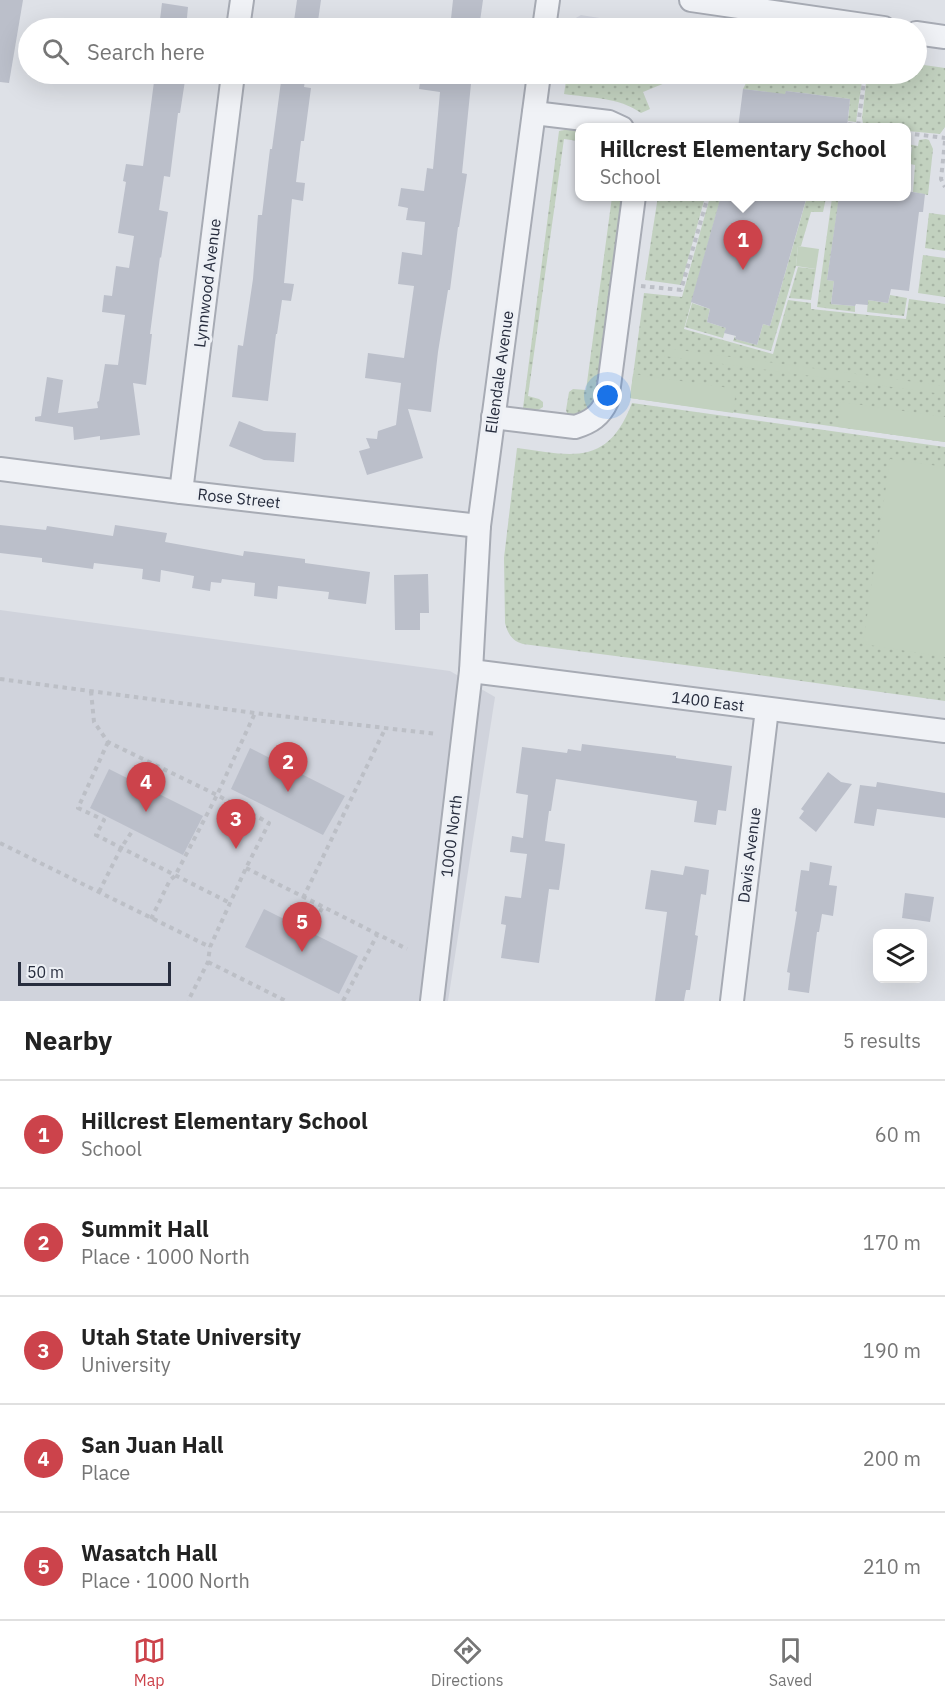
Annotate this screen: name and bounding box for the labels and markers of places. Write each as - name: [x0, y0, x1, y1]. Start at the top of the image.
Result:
- pin: 1: [724, 220, 762, 270]
- pin: 2: [268, 742, 308, 792]
- pin: 4: [126, 762, 166, 812]
- pin: 3: [216, 800, 256, 849]
- pin: 5: [282, 902, 322, 952]

